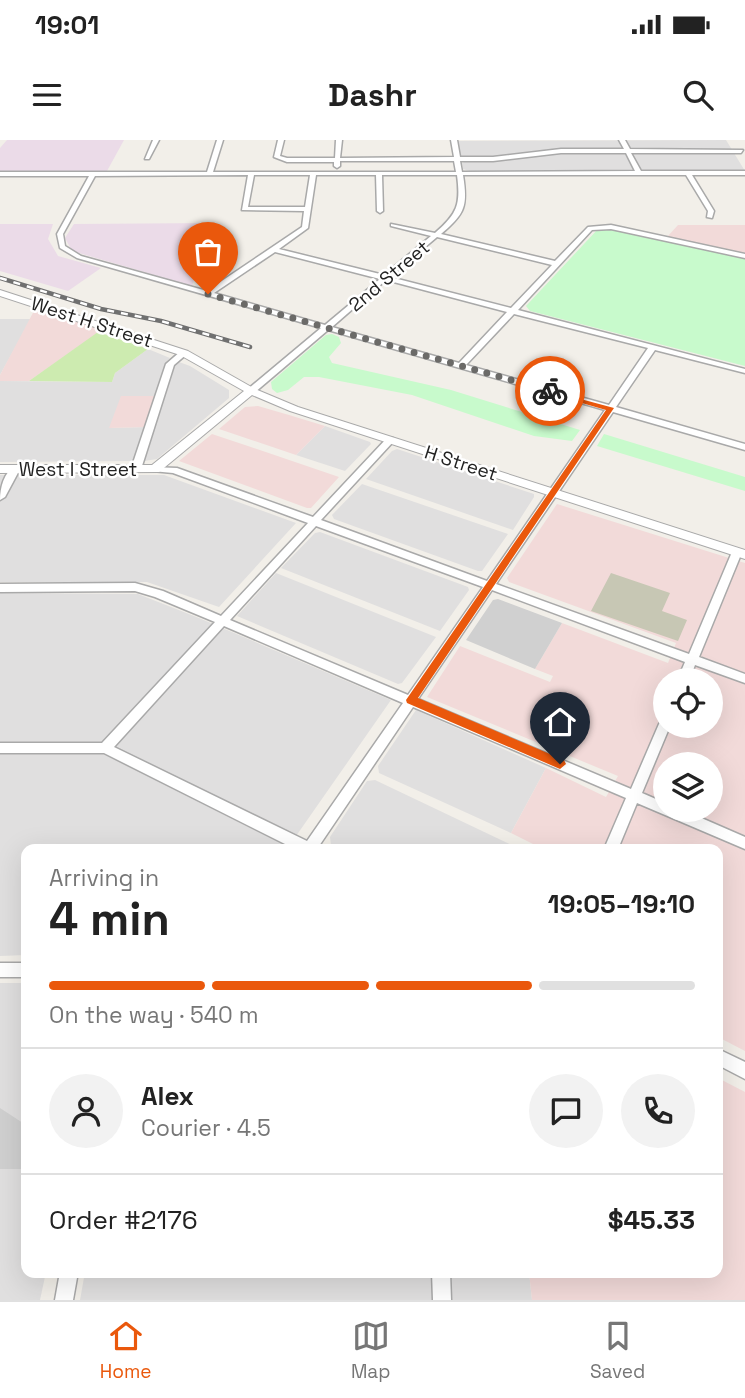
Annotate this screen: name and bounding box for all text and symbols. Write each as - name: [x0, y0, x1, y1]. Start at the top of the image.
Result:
- text: 19:01: [35, 8, 99, 42]
- text: Dashr: [328, 75, 417, 115]
- icon: menu: [28, 76, 66, 114]
- icon: search: [679, 76, 717, 114]
- pin: [178, 222, 238, 294]
- icon: bag: [189, 233, 227, 271]
- street label: 2nd Street: [343, 235, 435, 317]
- street label: West H Street: [28, 291, 156, 353]
- courier: [515, 356, 585, 426]
- icon: bike: [531, 372, 569, 410]
- street label: H Street: [421, 439, 501, 487]
- street label: West I Street: [19, 457, 137, 482]
- map controls: [653, 668, 723, 822]
- button: locate: [653, 668, 723, 738]
- pin: [530, 692, 590, 764]
- icon: home: [541, 703, 579, 741]
- button: layers: [653, 752, 723, 822]
- text: Arriving in: [49, 863, 159, 893]
- text: 19:05–19:10: [548, 887, 695, 921]
- text: 4 min: [49, 890, 170, 948]
- text: On the way · 540 m: [49, 1000, 259, 1030]
- button: person: [49, 1074, 123, 1148]
- button: chat: [529, 1074, 603, 1148]
- button: phone: [621, 1074, 695, 1148]
- text: Alex: [141, 1079, 194, 1113]
- text: Courier · 4.5: [141, 1113, 271, 1143]
- text: Order #2176: [49, 1203, 198, 1237]
- text: $45.33: [608, 1203, 695, 1237]
- tab: Home: [100, 1317, 151, 1384]
- tab: Map: [351, 1317, 390, 1384]
- tab: Saved: [590, 1317, 645, 1384]

